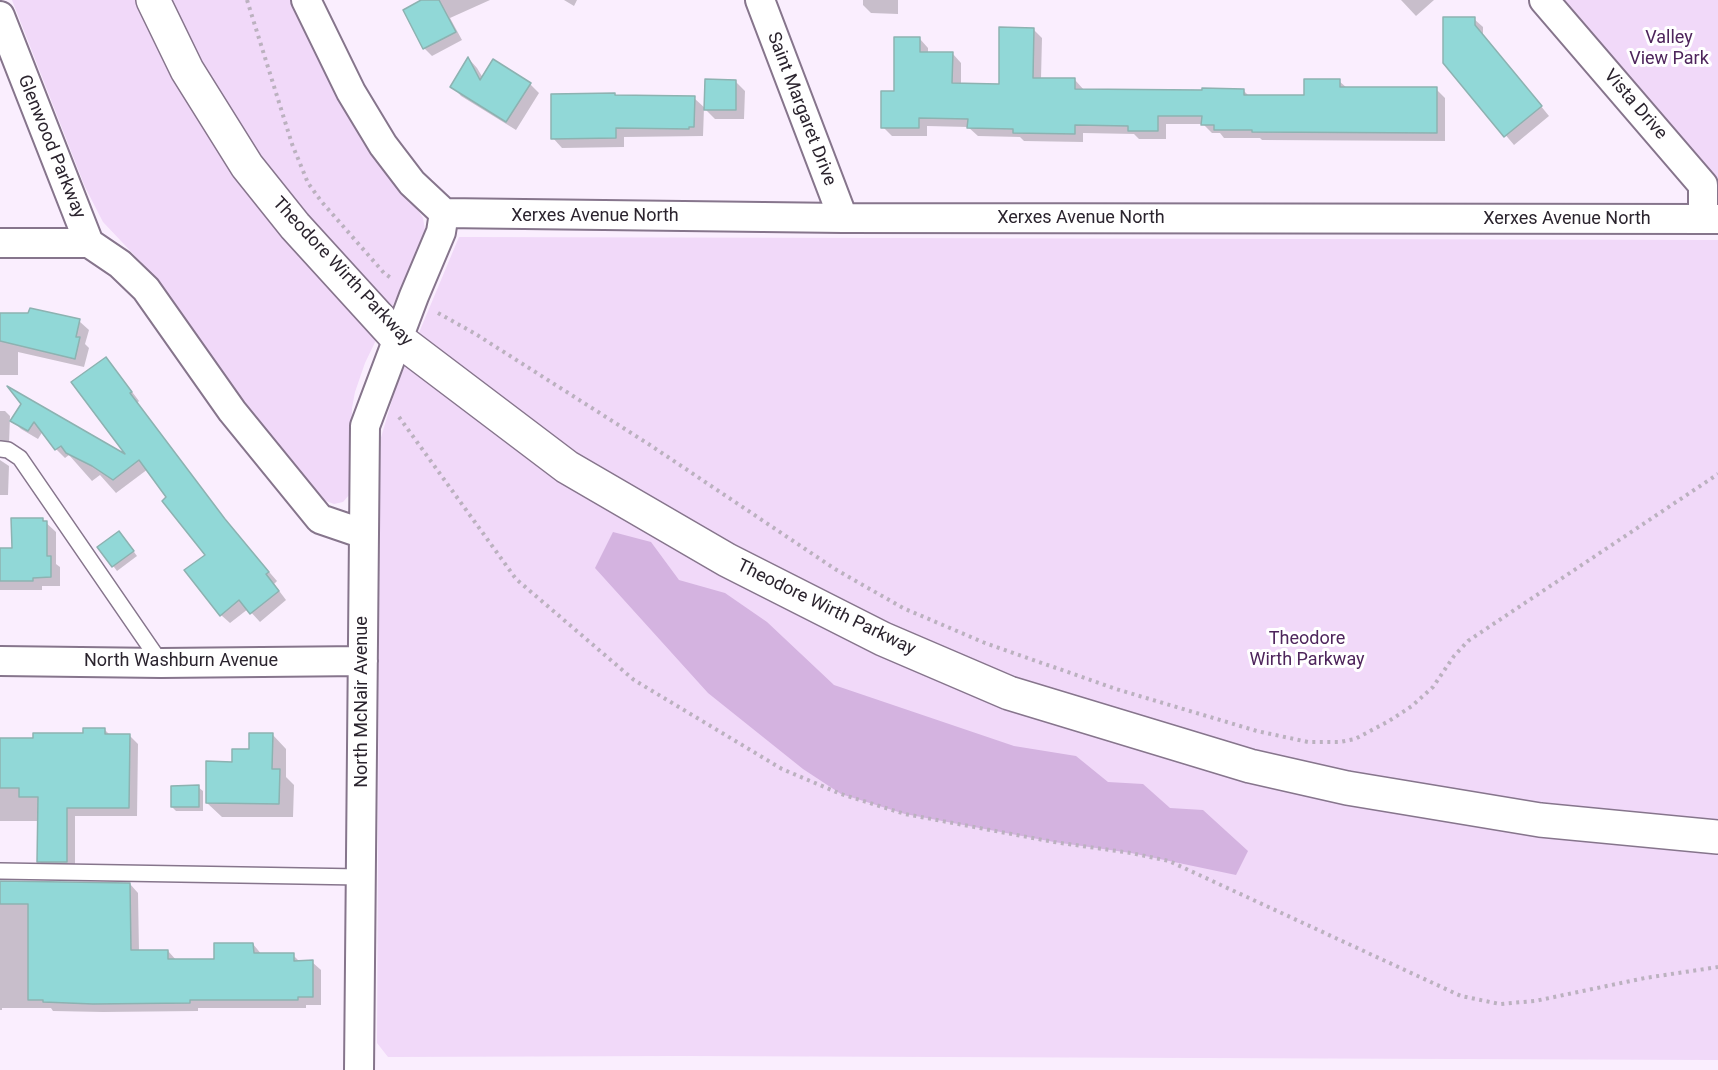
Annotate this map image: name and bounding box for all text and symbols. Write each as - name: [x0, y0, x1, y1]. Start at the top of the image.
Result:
- park label: Valley View Park: [1629, 27, 1709, 70]
- street label: Saint Margaret Drive: [762, 29, 840, 189]
- street label: Vista Drive: [1599, 66, 1671, 144]
- street label: Glenwood Parkway: [12, 72, 90, 222]
- street label: Theodore Wirth Parkway: [267, 193, 417, 351]
- street label: Xerxes Avenue North: [511, 205, 679, 227]
- street label: Xerxes Avenue North: [997, 207, 1165, 229]
- street label: Xerxes Avenue North: [1483, 208, 1651, 230]
- street label: Theodore Wirth Parkway: [733, 555, 919, 661]
- street label: North McNair Avenue: [351, 616, 373, 788]
- park label: Theodore Wirth Parkway: [1249, 628, 1365, 670]
- street label: North Washburn Avenue: [84, 650, 278, 672]

